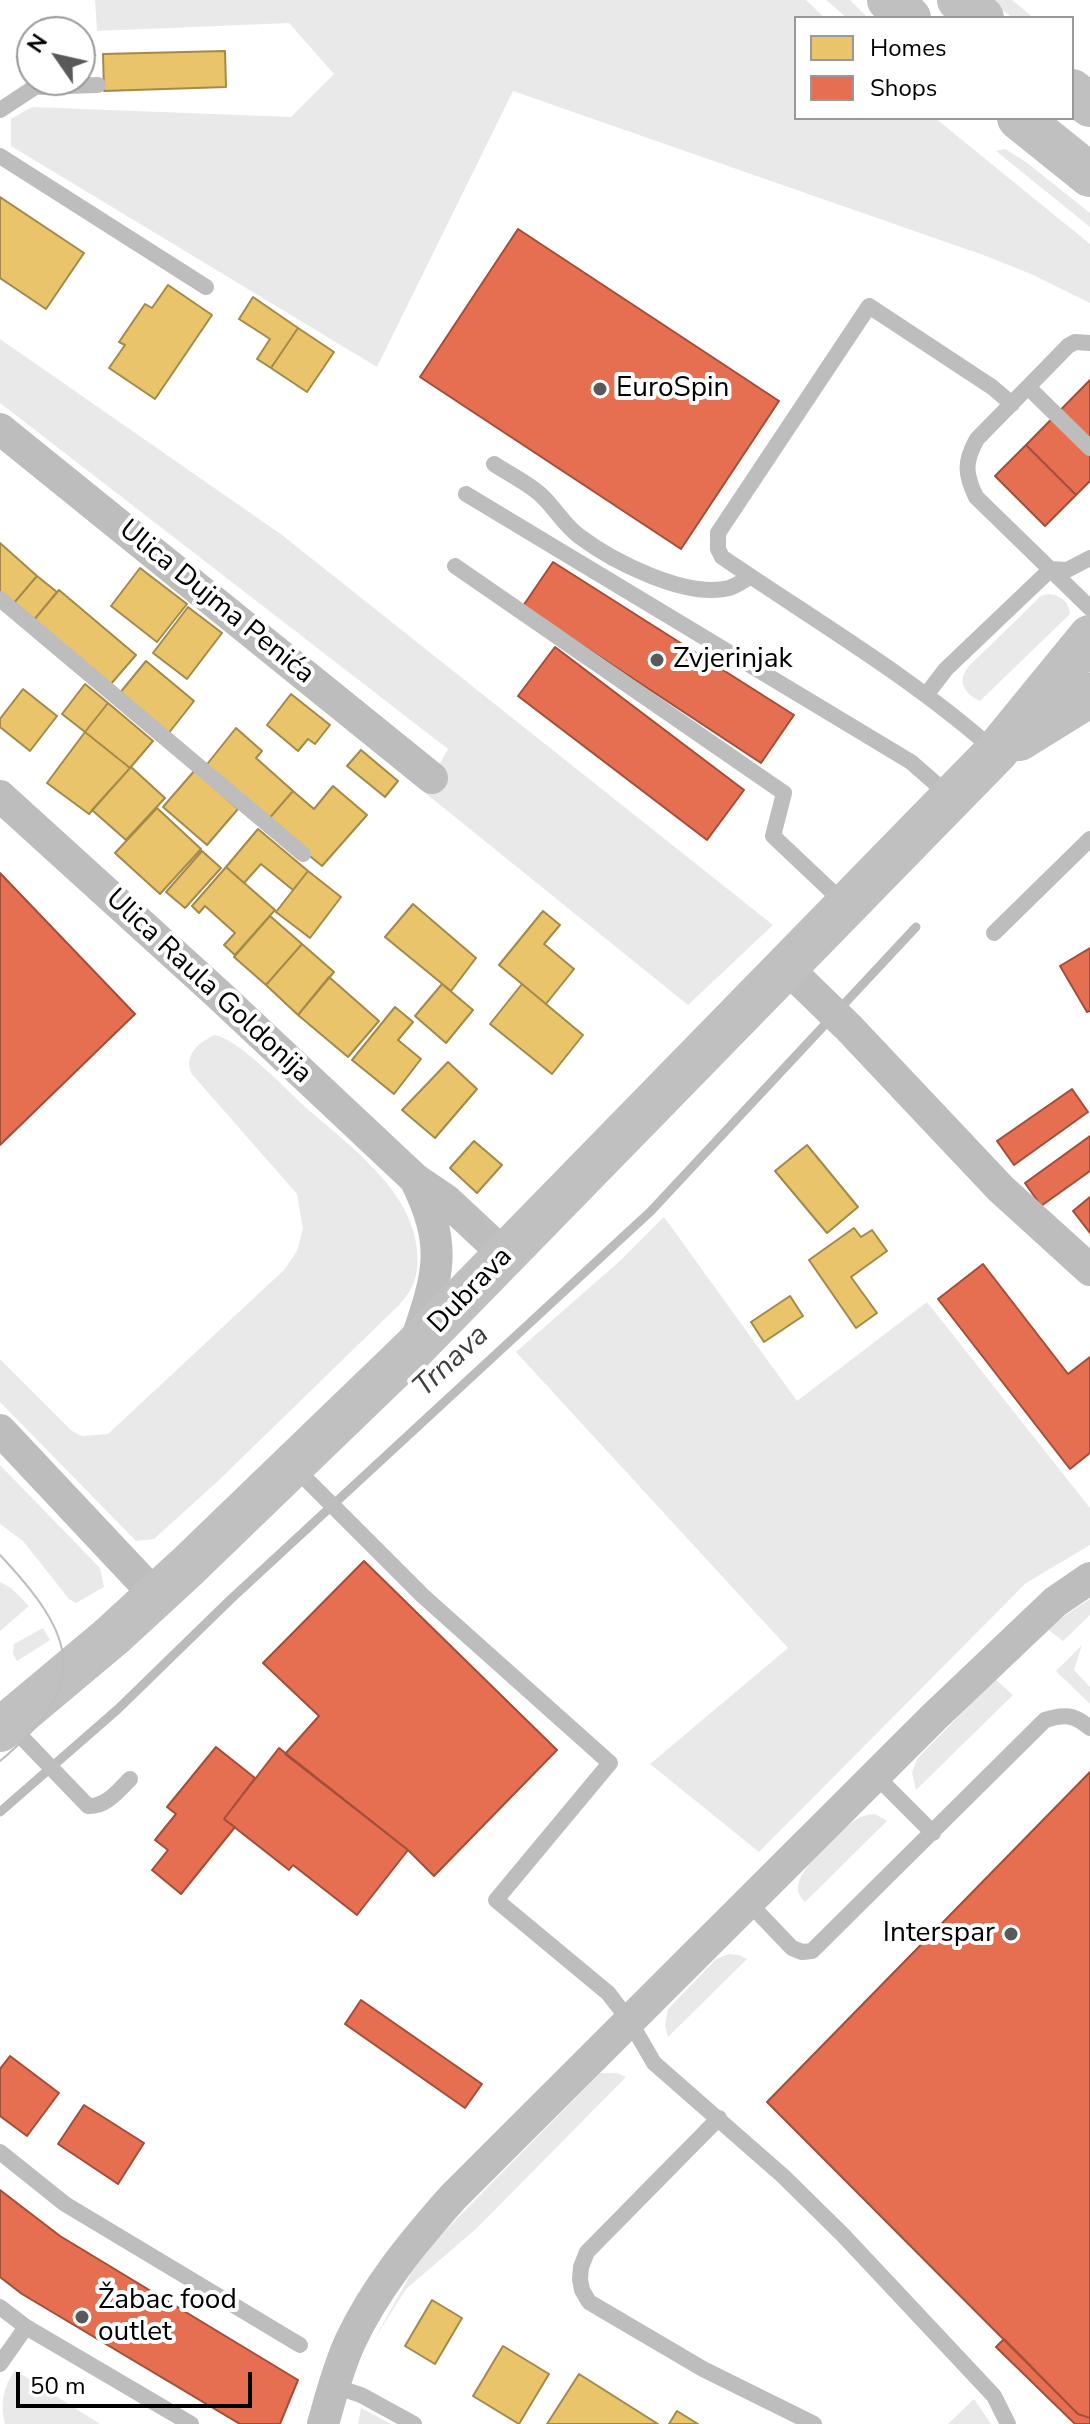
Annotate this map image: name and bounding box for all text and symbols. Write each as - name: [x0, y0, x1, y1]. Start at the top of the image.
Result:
- north arrow: [16, 16, 96, 96]
- legend: [794, 16, 1074, 120]
- text: N: [21, 28, 55, 59]
- text: Homes: [870, 32, 946, 64]
- text: Shops: [870, 72, 937, 104]
- place label: EuroSpin: [616, 372, 729, 406]
- marker: EuroSpin: [591, 380, 609, 398]
- street label: Ulica Dujma Penića: [112, 514, 320, 692]
- place label: Zvjerinjak: [673, 643, 793, 677]
- marker: Zvjerinjak: [648, 651, 666, 669]
- street label: Ulica Raula Goldonija: [98, 883, 318, 1091]
- street label: Dubrava: [422, 1241, 520, 1341]
- water label: Trnava: [407, 1318, 497, 1406]
- place label: Interspar: [883, 1917, 995, 1951]
- marker: Interspar: [1002, 1925, 1020, 1943]
- place label: Žabac food outlet: [98, 2284, 237, 2350]
- marker: Žabac food outlet: [73, 2308, 91, 2326]
- scale bar: [20, 2356, 256, 2406]
- text: 50 m: [30, 2370, 86, 2402]

